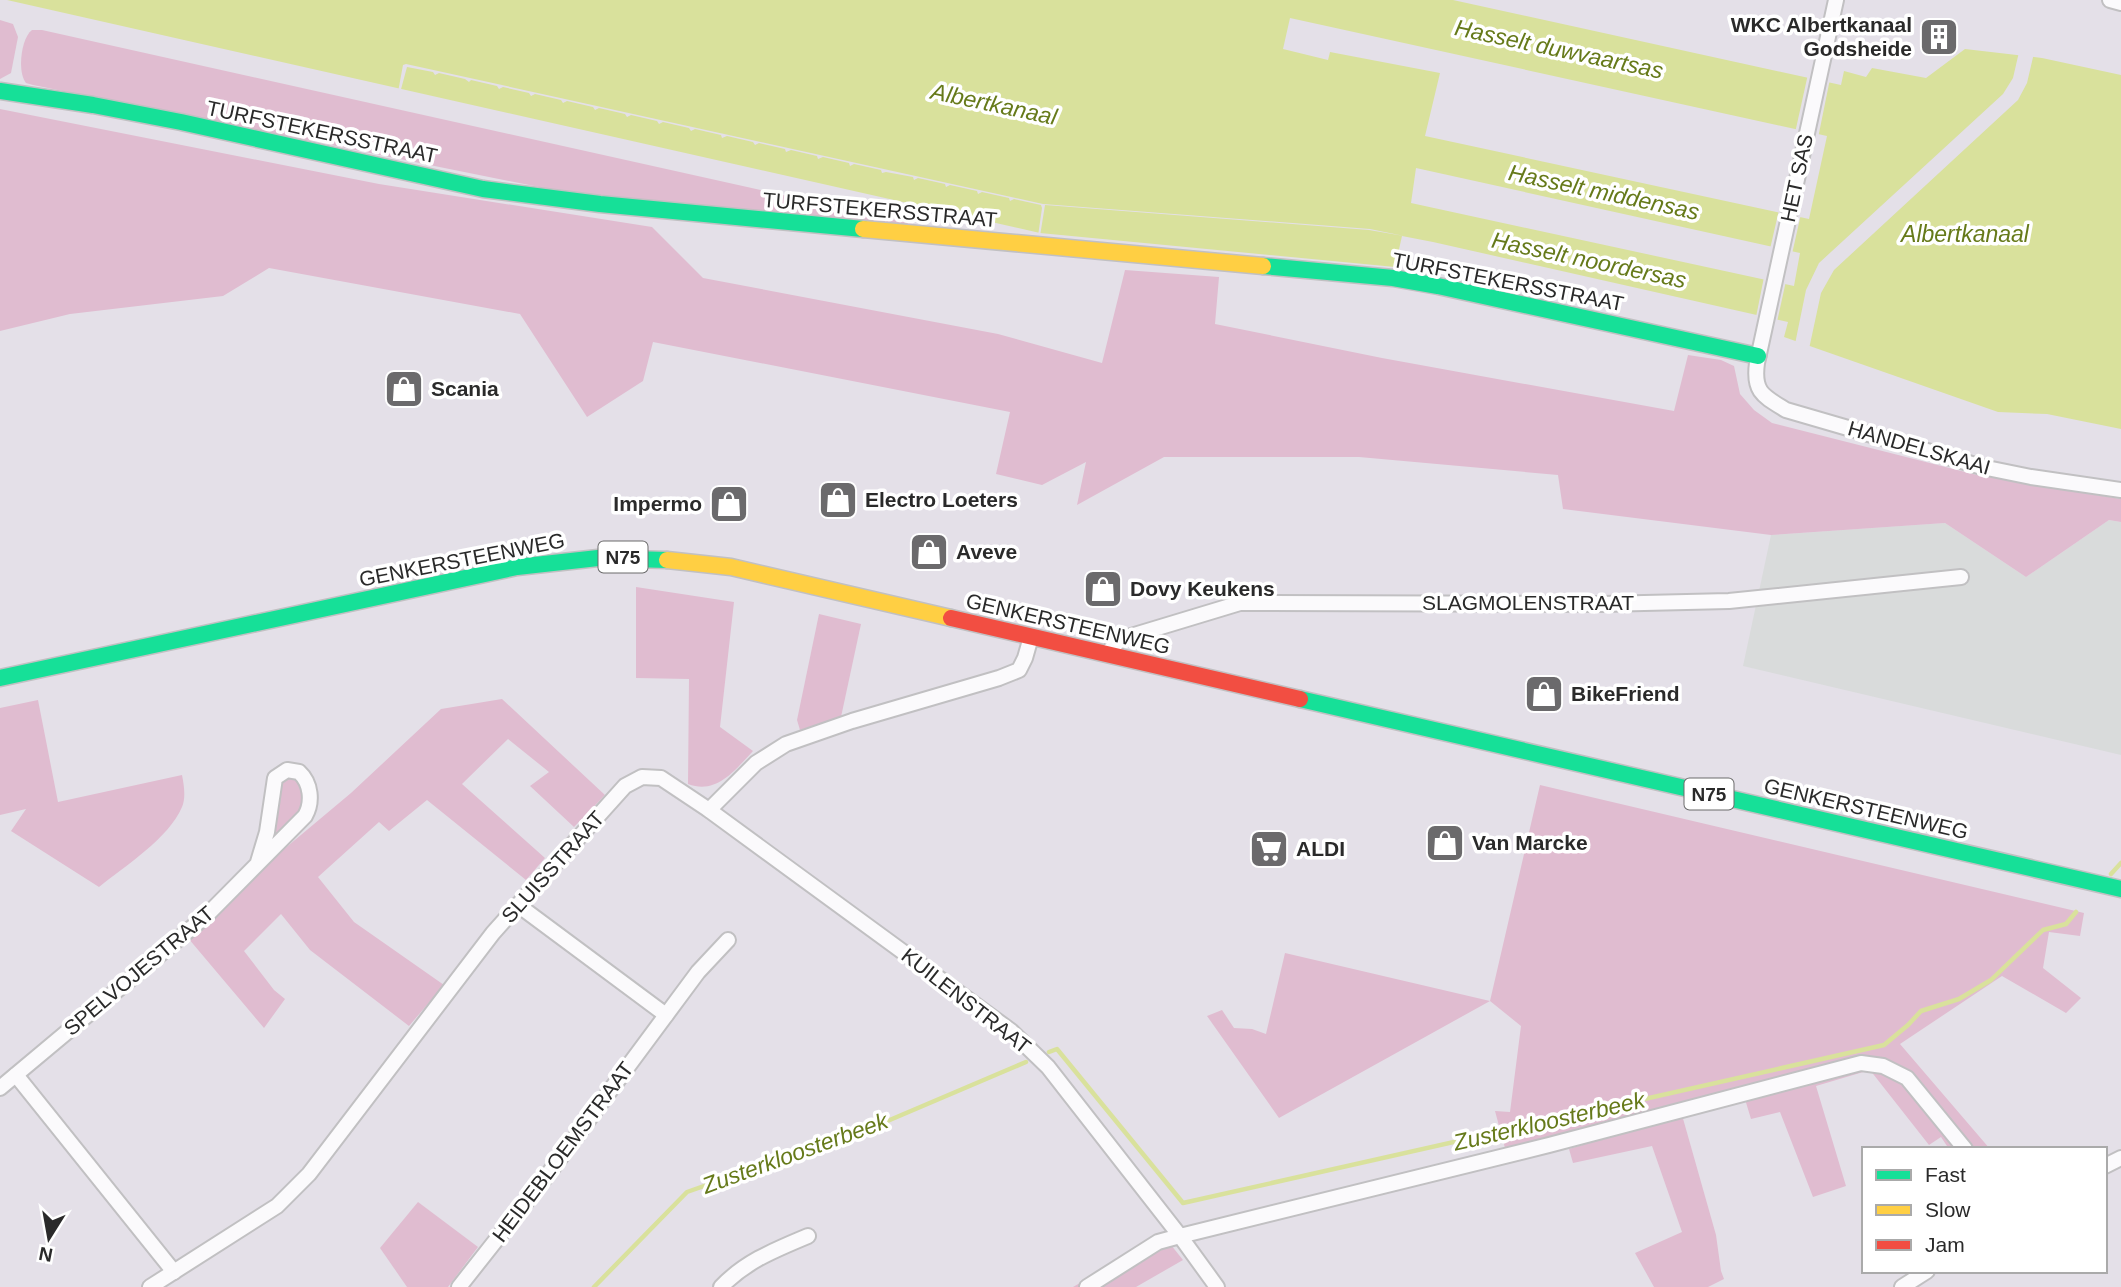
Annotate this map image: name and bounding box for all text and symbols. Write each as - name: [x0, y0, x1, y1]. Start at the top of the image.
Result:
- place label: WKC Albertkanaal Godsheide: [1731, 13, 1912, 60]
- water label: Hasselt duwvaartsas: [1453, 14, 1666, 84]
- building icon: WKC Albertkanaal Godsheide: [1918, 16, 1960, 58]
- water label: Albertkanaal: [927, 78, 1060, 130]
- street label: TURFSTEKERSSTRAAT: [205, 96, 440, 167]
- street label: HET SAS: [1776, 132, 1817, 224]
- water label: Hasselt middensas: [1506, 159, 1702, 225]
- street label: TURFSTEKERSSTRAAT: [762, 188, 998, 231]
- water label: Albertkanaal: [1899, 221, 2030, 247]
- water label: Hasselt noordersas: [1489, 227, 1689, 293]
- street label: TURFSTEKERSSTRAAT: [1390, 248, 1626, 315]
- shop icon: Scania: [383, 368, 425, 410]
- place label: Scania: [431, 377, 499, 400]
- street label: HANDELSKAAI: [1845, 416, 1993, 479]
- shop icon: Electro Loeters: [817, 479, 859, 521]
- shop icon: Impermo: [708, 483, 750, 525]
- place label: Electro Loeters: [865, 488, 1018, 511]
- place label: Impermo: [613, 492, 702, 515]
- street label: GENKERSTEENWEG: [357, 528, 567, 591]
- shop icon: Aveve: [908, 531, 950, 573]
- place label: Aveve: [956, 540, 1017, 563]
- road number: N75: [598, 542, 648, 572]
- shop icon: Dovy Keukens: [1082, 568, 1124, 610]
- place label: Dovy Keukens: [1130, 577, 1275, 600]
- street label: GENKERSTEENWEG: [964, 589, 1172, 658]
- street label: SLAGMOLENSTRAAT: [1422, 591, 1634, 614]
- shop icon: BikeFriend: [1523, 673, 1565, 715]
- place label: BikeFriend: [1571, 682, 1680, 705]
- street label: GENKERSTEENWEG: [1762, 774, 1970, 843]
- road number: N75: [1684, 778, 1734, 810]
- street label: SLUISSTRAAT: [497, 806, 609, 927]
- shop icon: Van Marcke: [1424, 822, 1466, 864]
- supermarket icon: ALDI: [1248, 828, 1290, 870]
- place label: Van Marcke: [1472, 831, 1588, 854]
- place label: ALDI: [1296, 837, 1345, 860]
- street label: SPELVOJESTRAAT: [59, 901, 218, 1040]
- street label: KUILENSTRAAT: [897, 943, 1035, 1058]
- street label: HEIDEBLOEMSTRAAT: [488, 1057, 638, 1246]
- water label: Zusterkloosterbeek: [1450, 1086, 1649, 1156]
- water label: Zusterkloosterbeek: [698, 1107, 893, 1199]
- legend: [1862, 1147, 2107, 1273]
- text: Fast: [1925, 1163, 1966, 1186]
- text: Slow: [1925, 1198, 1971, 1221]
- north arrow: [14, 1203, 84, 1273]
- text: Jam: [1925, 1233, 1965, 1256]
- text: N: [37, 1243, 55, 1266]

